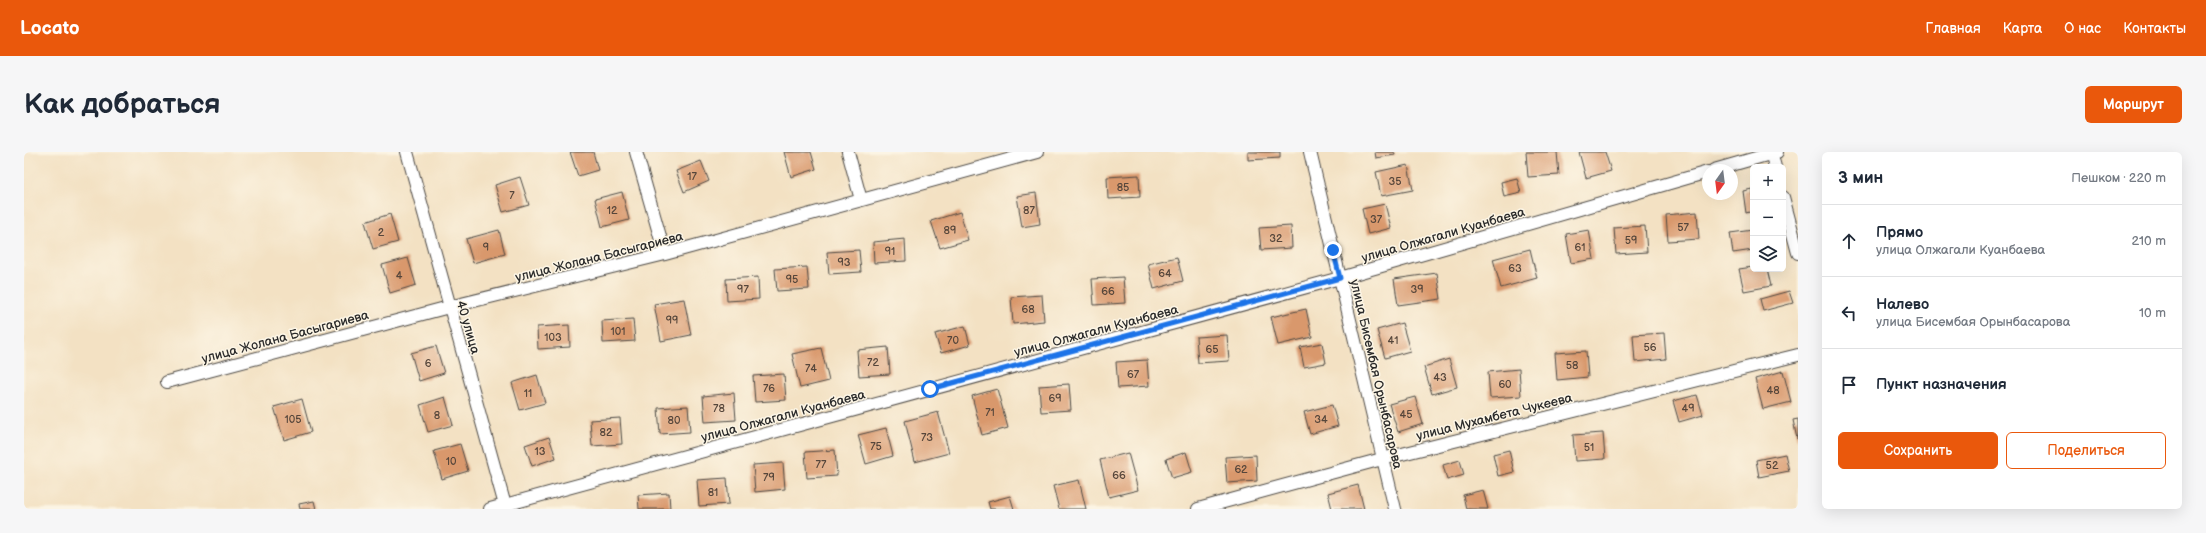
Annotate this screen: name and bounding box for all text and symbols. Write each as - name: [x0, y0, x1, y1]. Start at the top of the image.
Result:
- text: Locato: [20, 17, 80, 40]
- text: Главная: [1926, 20, 1981, 37]
- text: Карта: [2003, 20, 2042, 37]
- text: О нас: [2064, 20, 2101, 37]
- text: Контакты: [2123, 20, 2186, 37]
- button: Маршрут: [2085, 86, 2182, 123]
- text: Как добраться: [24, 88, 221, 121]
- north arrow: [1702, 164, 1738, 200]
- map controls: [1750, 164, 1786, 272]
- button: +: [1750, 164, 1786, 200]
- text: 3 мин: [1838, 168, 1883, 188]
- house number: 17: [687, 170, 697, 183]
- text: Пешком · 220 m: [2071, 170, 2166, 186]
- house number: 35: [1388, 175, 1402, 188]
- house number: 85: [1117, 181, 1129, 194]
- house number: 7: [509, 189, 515, 202]
- button: −: [1750, 200, 1786, 236]
- house number: 12: [607, 204, 618, 217]
- house number: 87: [1023, 204, 1035, 217]
- street label: улица Олжагали Куанбаева: [1360, 204, 1527, 266]
- house number: 37: [1370, 213, 1383, 226]
- house number: 57: [1677, 221, 1689, 234]
- text: Прямо: [1876, 223, 1923, 242]
- house number: 89: [944, 224, 956, 237]
- house number: 2: [378, 226, 385, 239]
- street label: улица Жолана Басыгариева: [514, 228, 685, 286]
- icon: ahead: [1838, 230, 1860, 252]
- house number: 32: [1269, 232, 1283, 245]
- text: 210 m: [2132, 233, 2166, 249]
- house number: 59: [1625, 234, 1637, 247]
- button: layers: [1750, 236, 1786, 272]
- house number: 9: [483, 241, 489, 254]
- route end: [1324, 241, 1342, 259]
- house number: 61: [1575, 241, 1585, 254]
- text: улица Олжагали Куанбаева: [1876, 242, 2045, 258]
- house number: 91: [885, 245, 895, 258]
- house number: 93: [837, 256, 851, 269]
- house number: 63: [1508, 262, 1522, 275]
- house number: 64: [1158, 267, 1172, 280]
- house number: 4: [396, 269, 403, 282]
- house number: 95: [786, 273, 798, 286]
- street label: улица Бисембая Орынбасарова: [1346, 278, 1406, 471]
- house number: 97: [737, 283, 749, 296]
- house number: 39: [1410, 283, 1424, 296]
- house number: 66: [1101, 285, 1115, 298]
- text: Налево: [1876, 295, 1929, 314]
- street label: 40 улица: [453, 299, 483, 356]
- street label: улица Олжагали Куанбаева: [1012, 301, 1180, 361]
- icon: left: [1838, 302, 1860, 324]
- house number: 68: [1021, 303, 1035, 316]
- text: 10 m: [2139, 305, 2166, 321]
- street label: улица Жолана Басыгариева: [200, 307, 371, 367]
- house number: 99: [666, 314, 678, 327]
- text: улица Бисембая Орынбасарова: [1876, 314, 2070, 330]
- house number: 101: [611, 325, 625, 338]
- house number: 103: [544, 331, 562, 344]
- house number: 70: [947, 334, 959, 347]
- house number: 41: [1388, 334, 1398, 347]
- house number: 56: [1643, 341, 1657, 354]
- house number: 65: [1205, 343, 1219, 356]
- house number: 72: [867, 356, 879, 369]
- house number: 6: [425, 357, 432, 370]
- house number: 58: [1566, 359, 1578, 372]
- house number: 74: [805, 362, 817, 375]
- house number: 67: [1127, 368, 1140, 381]
- house number: 43: [1433, 371, 1447, 384]
- icon: arrive: [1838, 374, 1860, 396]
- text: Пункт назначения: [1876, 375, 2007, 394]
- house number: 60: [1498, 378, 1512, 391]
- route start: [921, 380, 939, 398]
- house number: 76: [763, 382, 775, 395]
- house number: 48: [1766, 384, 1780, 397]
- street label: улица Олжагали Куанбаева: [699, 386, 867, 446]
- house number: 11: [524, 387, 532, 400]
- street label: улица Мухамбета Чукеева: [1415, 390, 1574, 444]
- house number: 69: [1048, 392, 1062, 405]
- house number: 78: [713, 402, 725, 415]
- house number: 49: [1681, 402, 1695, 415]
- house number: 71: [985, 406, 995, 419]
- house number: 45: [1399, 408, 1413, 421]
- house number: 8: [434, 409, 440, 422]
- house number: 105: [284, 413, 302, 426]
- house number: 34: [1314, 413, 1328, 426]
- house number: 80: [668, 414, 681, 427]
- house number: 82: [600, 426, 613, 439]
- house number: 73: [921, 431, 933, 444]
- button: Сохранить: [1838, 432, 1998, 469]
- button: Поделиться: [2006, 432, 2166, 469]
- house number: 75: [870, 440, 882, 453]
- house number: 51: [1584, 441, 1594, 454]
- house number: 13: [534, 445, 546, 458]
- house number: 10: [446, 455, 457, 468]
- house number: 77: [816, 458, 827, 471]
- house number: 52: [1766, 459, 1779, 472]
- house number: 62: [1234, 463, 1248, 476]
- house number: 66: [1112, 469, 1126, 482]
- house number: 79: [763, 471, 775, 484]
- house number: 81: [708, 486, 718, 499]

